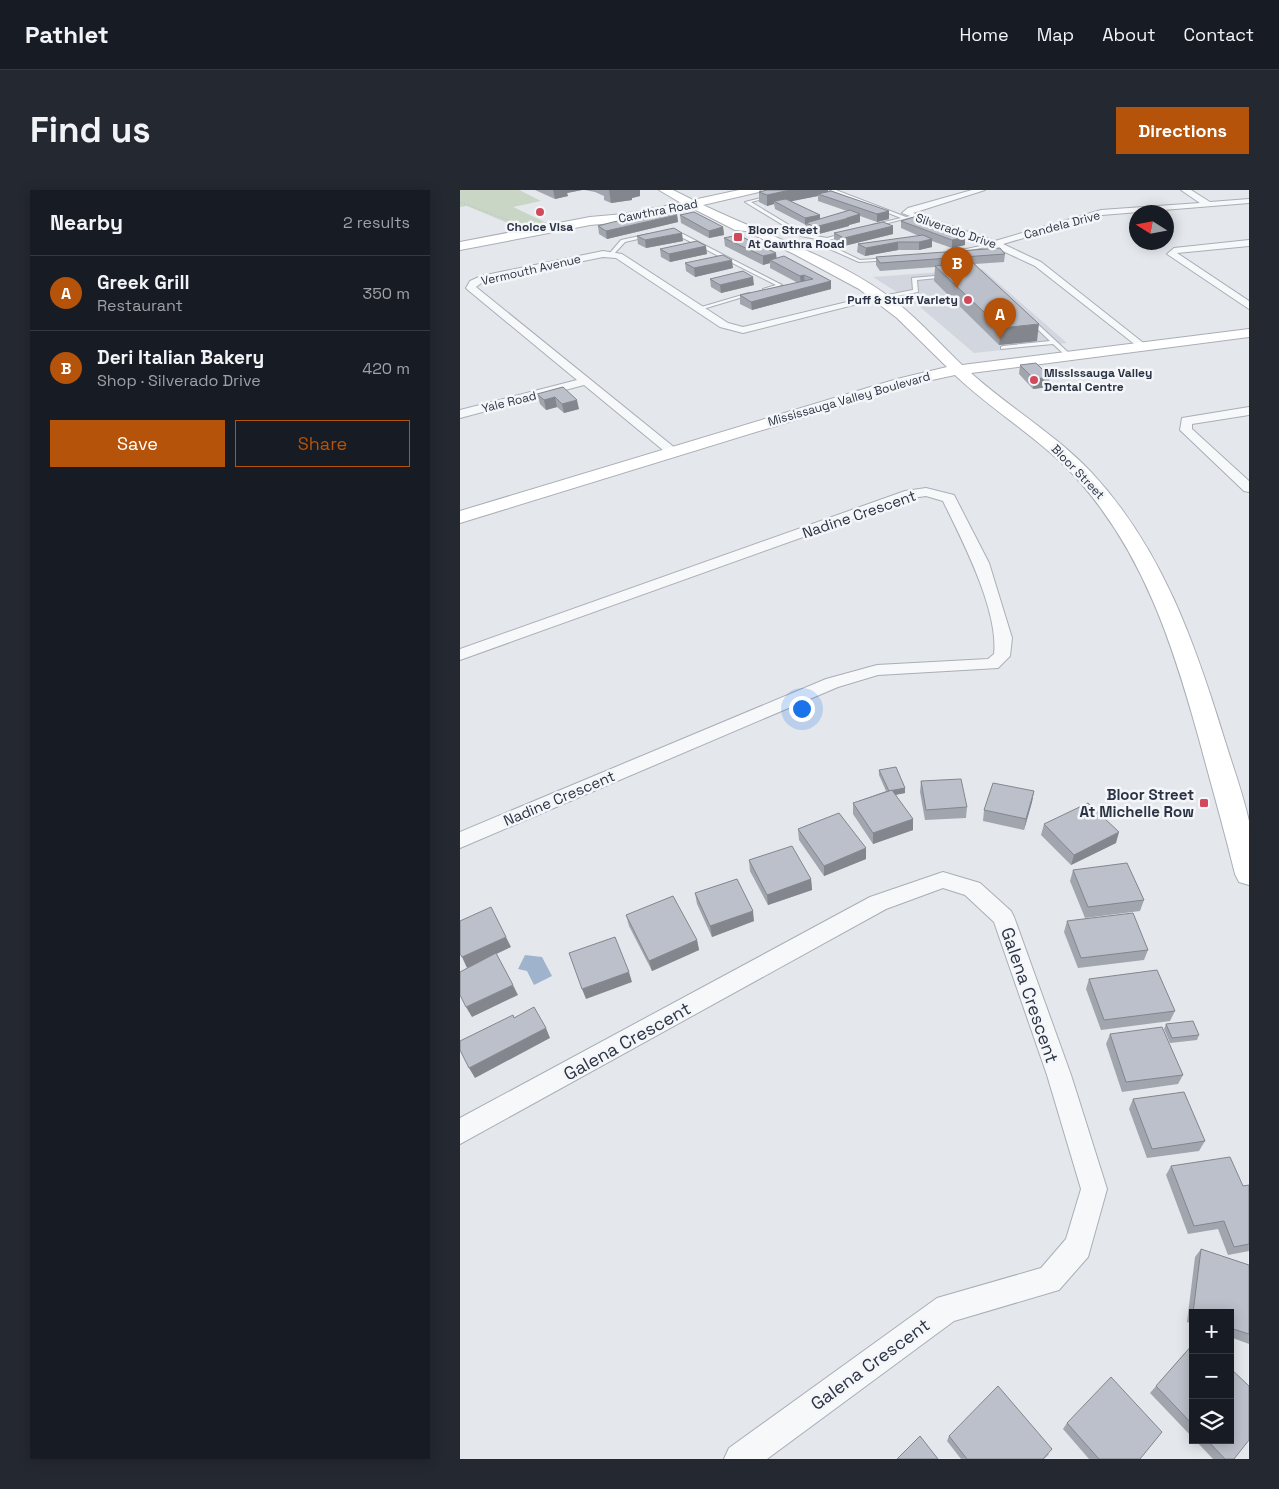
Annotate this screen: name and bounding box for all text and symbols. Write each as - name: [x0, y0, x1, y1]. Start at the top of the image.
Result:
- text: Pathlet: [25, 19, 109, 50]
- text: Home: [960, 23, 1009, 46]
- text: Map: [1037, 23, 1074, 46]
- text: About: [1102, 23, 1156, 46]
- text: Contact: [1184, 23, 1254, 46]
- button: Directions: [1116, 107, 1249, 154]
- text: Find us: [30, 108, 151, 152]
- street label: Cawthra Road: [617, 195, 699, 227]
- north arrow: [1129, 205, 1174, 250]
- marker: Choice Visa: [534, 206, 546, 218]
- street label: Candela Drive: [1022, 207, 1102, 243]
- text: Nearby: [50, 209, 123, 236]
- street label: Silverado Drive: [913, 210, 999, 252]
- text: 2 results: [343, 212, 410, 233]
- place label: Choice Visa: [507, 219, 573, 235]
- place label: Bloor Street At Cawthra Road: [748, 222, 845, 252]
- marker: Bloor Street At Cawthra Road: [732, 231, 744, 243]
- pin: B: [941, 247, 973, 288]
- street label: Vermouth Avenue: [480, 251, 582, 289]
- text: Greek Grill: [97, 270, 190, 295]
- text: A: [61, 283, 71, 304]
- text: 350 m: [363, 283, 410, 304]
- place label: Puff & Stuff Variety: [847, 292, 958, 308]
- marker: Puff & Stuff Variety: [962, 294, 974, 306]
- text: Restaurant: [97, 295, 183, 316]
- pin: A: [984, 298, 1016, 339]
- text: Deri Italian Bakery: [97, 345, 264, 370]
- text: B: [61, 358, 71, 379]
- text: 420 m: [362, 358, 410, 379]
- place label: Mississauga Valley Dental Centre: [1044, 365, 1152, 395]
- street label: Mississauga Valley Boulevard: [766, 368, 932, 430]
- text: Shop · Silverado Drive: [97, 370, 261, 391]
- marker: Mississauga Valley Dental Centre: [1028, 374, 1040, 386]
- street label: Yale Road: [480, 387, 538, 417]
- button: Save: [50, 420, 225, 467]
- button: Share: [235, 420, 410, 467]
- street label: Bloor Street: [1048, 441, 1108, 503]
- street label: Nadine Crescent: [800, 486, 919, 542]
- your location: [789, 696, 815, 722]
- street label: Nadine Crescent: [500, 766, 618, 830]
- place label: Bloor Street At Michelle Row: [1079, 785, 1194, 821]
- marker: Bloor Street At Michelle Row: [1198, 797, 1210, 809]
- street label: Galena Crescent: [996, 924, 1064, 1066]
- street label: Galena Crescent: [559, 997, 695, 1085]
- map controls: [1189, 1309, 1234, 1444]
- button: +: [1189, 1309, 1234, 1354]
- street label: Galena Crescent: [806, 1313, 934, 1415]
- button: −: [1189, 1354, 1234, 1399]
- button: layers: [1189, 1399, 1234, 1444]

